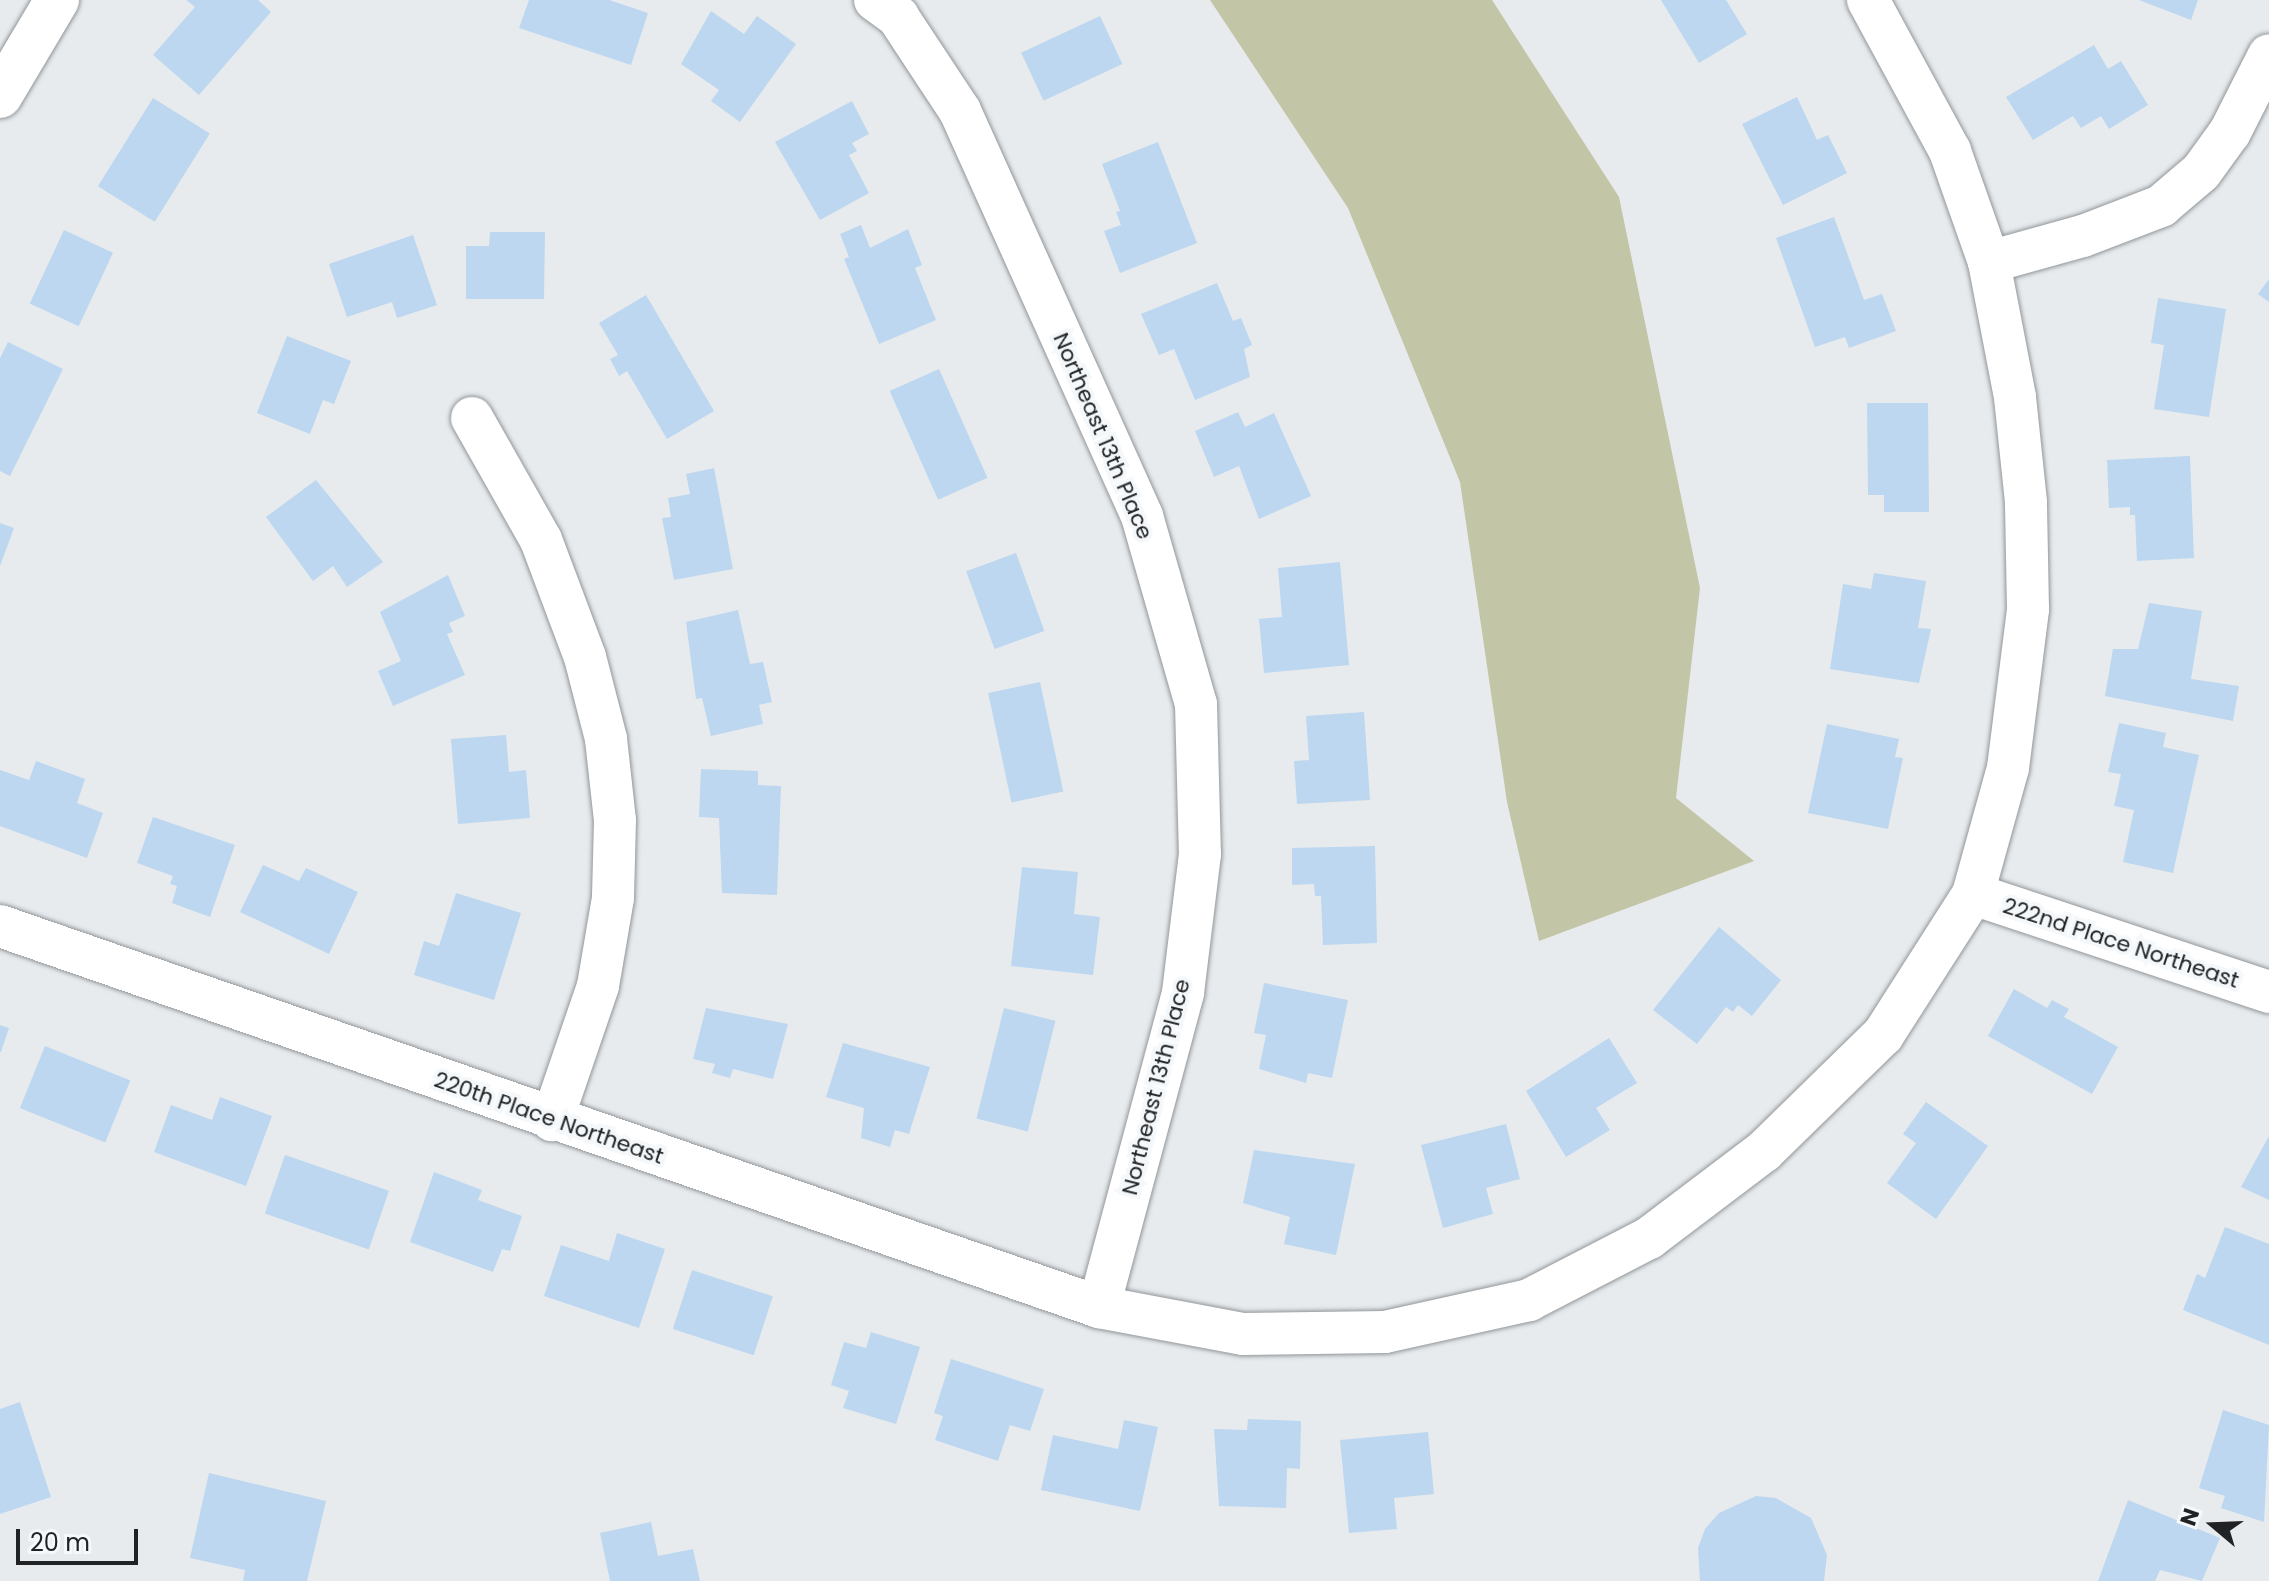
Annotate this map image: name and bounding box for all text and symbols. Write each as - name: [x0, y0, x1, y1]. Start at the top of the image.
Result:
- street label: Northeast 13th Place: [1048, 329, 1158, 543]
- street label: 222nd Place Northeast: [2000, 892, 2242, 994]
- street label: Northeast 13th Place: [1116, 976, 1196, 1198]
- street label: 220th Place Northeast: [431, 1066, 667, 1170]
- north arrow: [2173, 1485, 2253, 1565]
- text: N: [2172, 1504, 2207, 1530]
- scale bar: [20, 1513, 142, 1563]
- text: 20 m: [30, 1526, 90, 1559]

